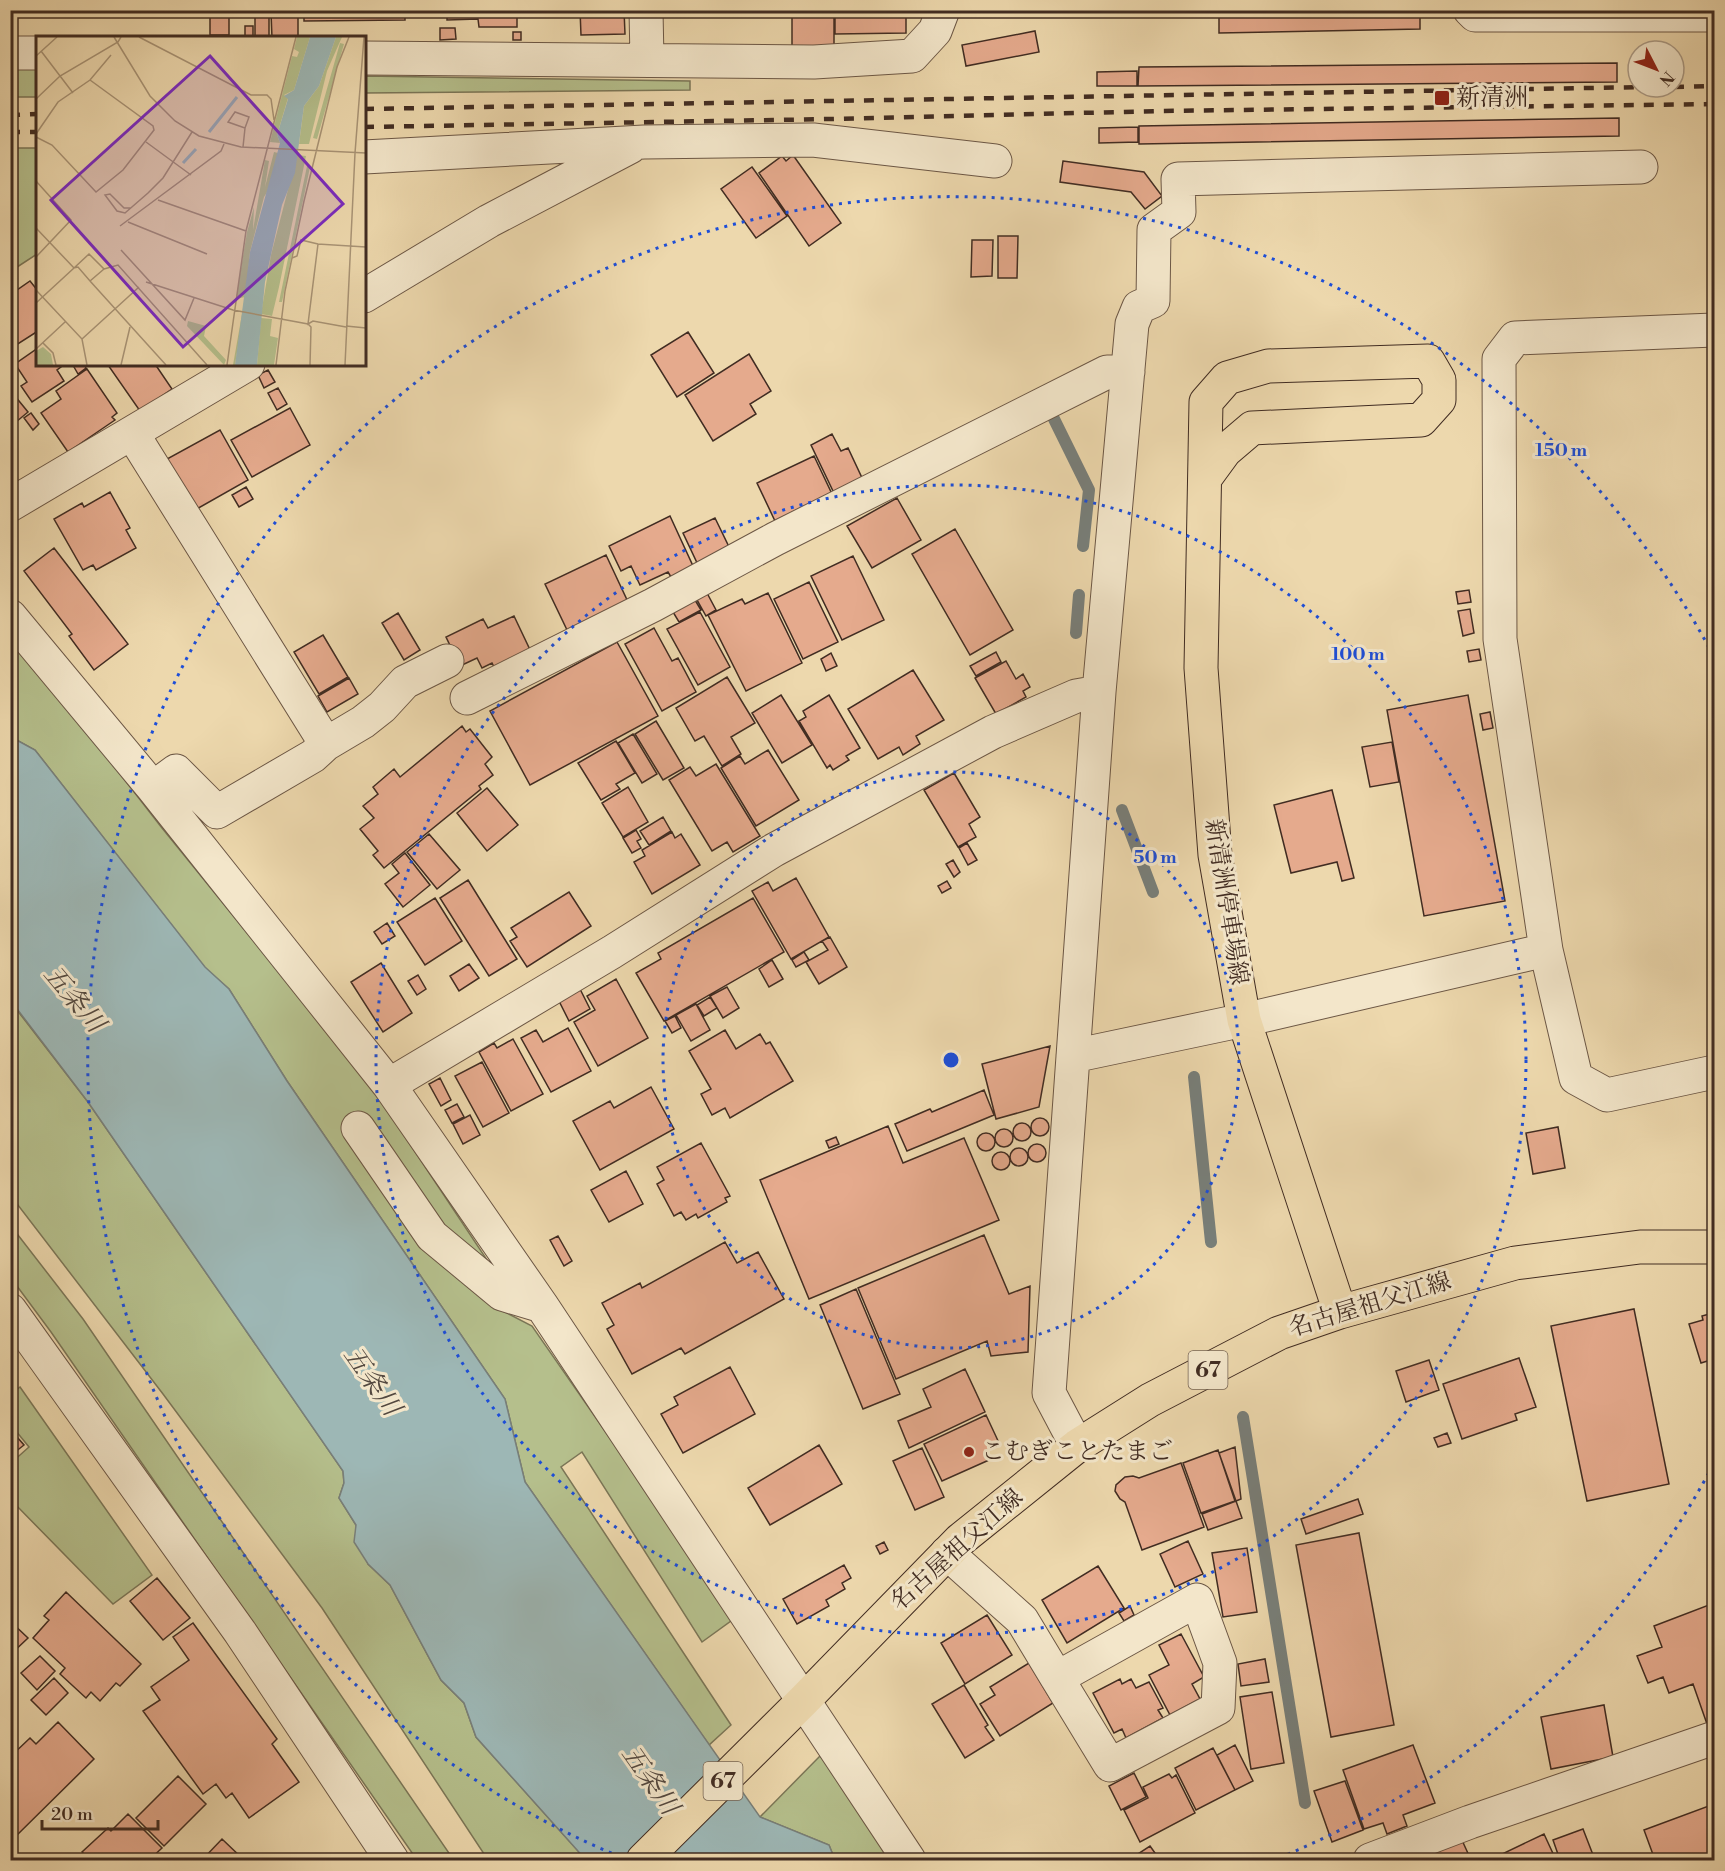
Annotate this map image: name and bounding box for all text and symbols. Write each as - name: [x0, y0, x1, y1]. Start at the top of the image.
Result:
- inset map: [36, 36, 366, 366]
- north arrow: [1626, 39, 1686, 99]
- text: N: [1655, 67, 1678, 90]
- place label: 新清洲: [1456, 83, 1528, 113]
- marker: 新清洲: [1433, 89, 1451, 107]
- text: 150 m: [1535, 439, 1588, 462]
- text: 100 m: [1331, 643, 1385, 666]
- street label: 新清洲停車場線: [1198, 817, 1254, 987]
- text: 50 m: [1133, 846, 1177, 869]
- water label: 五条川: [37, 959, 113, 1041]
- centre of rings: [941, 1050, 961, 1070]
- street label: 名古屋祖父江線: [1285, 1266, 1455, 1344]
- water label: 五条川: [337, 1340, 409, 1425]
- road number: 67: [1188, 1351, 1228, 1389]
- place label: こむぎことたまご: [981, 1437, 1173, 1467]
- marker: こむぎことたまご: [962, 1445, 976, 1459]
- street label: 名古屋祖父江線: [885, 1483, 1029, 1617]
- water label: 五条川: [615, 1739, 687, 1824]
- road number: 67: [704, 1762, 742, 1800]
- scale bar: [42, 1793, 158, 1831]
- text: 20 m: [51, 1803, 93, 1826]

